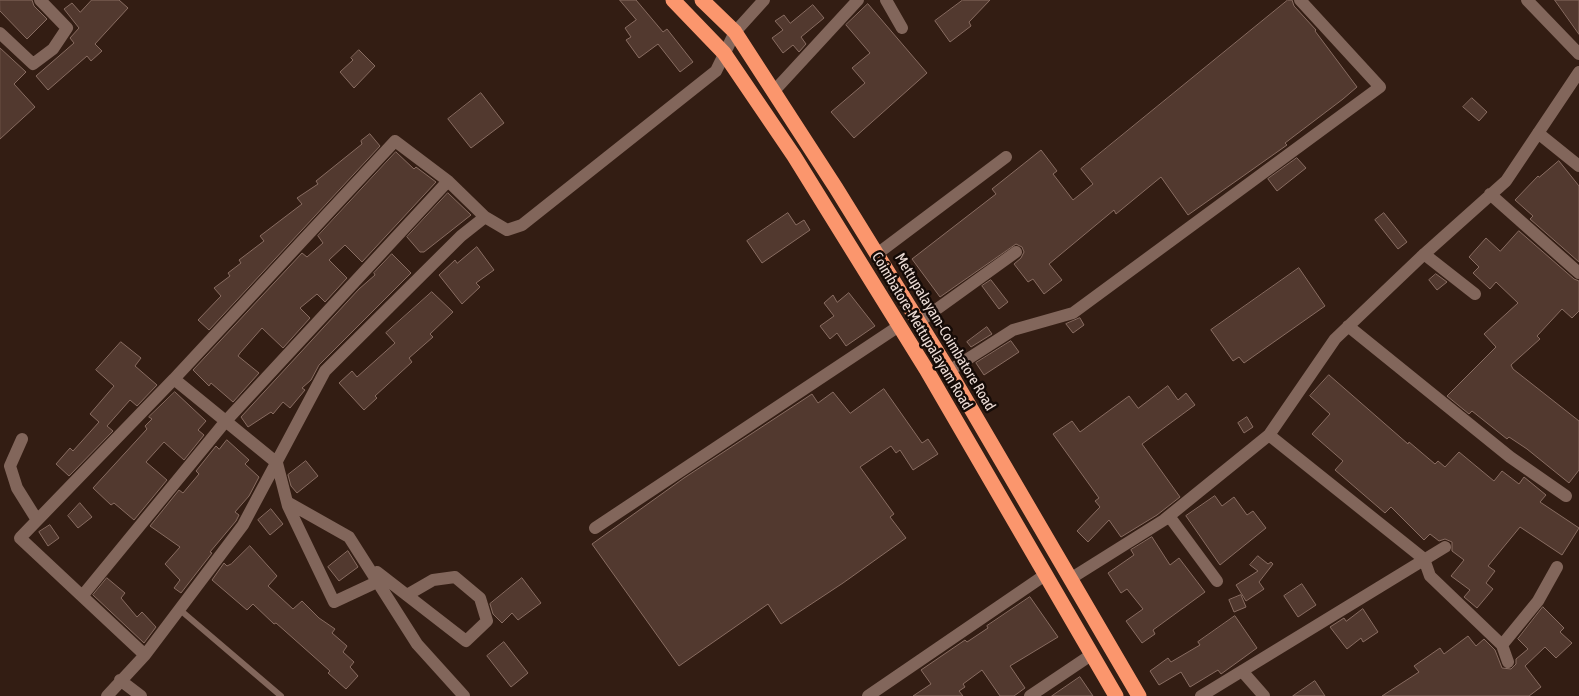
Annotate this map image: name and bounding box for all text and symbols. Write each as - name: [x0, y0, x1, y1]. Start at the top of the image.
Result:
- street label: Coimbatore-Mettupalayam Road: [868, 249, 976, 413]
- street label: Mettupalayam-Coimbatore Road: [891, 250, 999, 414]

